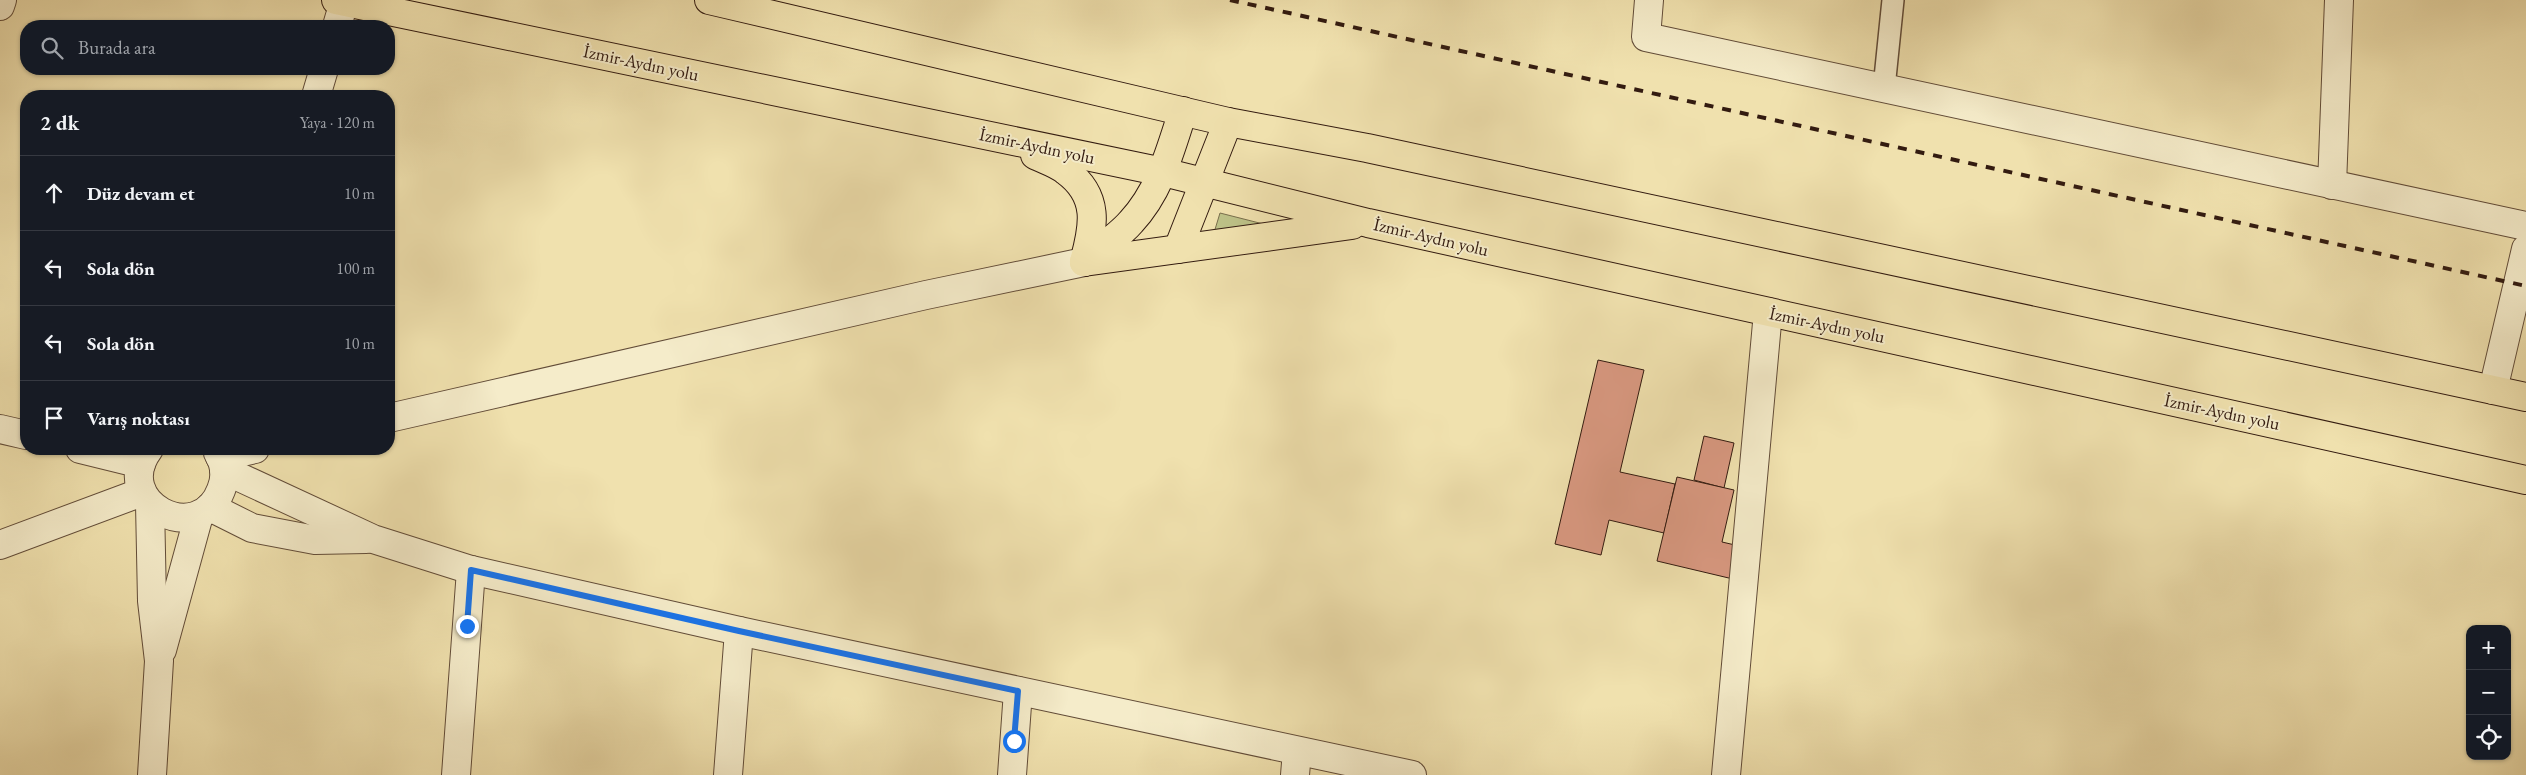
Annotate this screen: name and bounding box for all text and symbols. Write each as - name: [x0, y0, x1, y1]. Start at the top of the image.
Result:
- search box: [20, 20, 395, 75]
- icon: search: [38, 34, 66, 62]
- text: Burada ara: [78, 35, 156, 60]
- street label: İzmir-Aydın yolu: [581, 39, 701, 86]
- text: 2 dk: [40, 109, 79, 136]
- text: Yaya · 120 m: [300, 112, 375, 133]
- street label: İzmir-Aydın yolu: [977, 122, 1097, 169]
- icon: ahead: [40, 179, 68, 207]
- text: Düz devam et: [87, 181, 195, 206]
- text: 10 m: [344, 183, 375, 204]
- street label: İzmir-Aydın yolu: [1371, 212, 1491, 261]
- icon: left: [40, 254, 68, 282]
- text: Sola dön: [87, 256, 155, 281]
- text: 100 m: [336, 258, 375, 279]
- street label: İzmir-Aydın yolu: [1767, 301, 1887, 348]
- icon: left: [40, 329, 68, 357]
- text: Sola dön: [87, 331, 155, 356]
- text: 10 m: [344, 333, 375, 354]
- street label: İzmir-Aydın yolu: [2162, 388, 2282, 435]
- icon: arrive: [40, 404, 68, 432]
- text: Varış noktası: [87, 406, 190, 431]
- route end: [456, 615, 479, 638]
- map controls: [2466, 625, 2511, 760]
- button: +: [2466, 625, 2511, 670]
- button: −: [2466, 670, 2511, 715]
- button: locate: [2466, 715, 2511, 760]
- route start: [1003, 730, 1026, 753]

